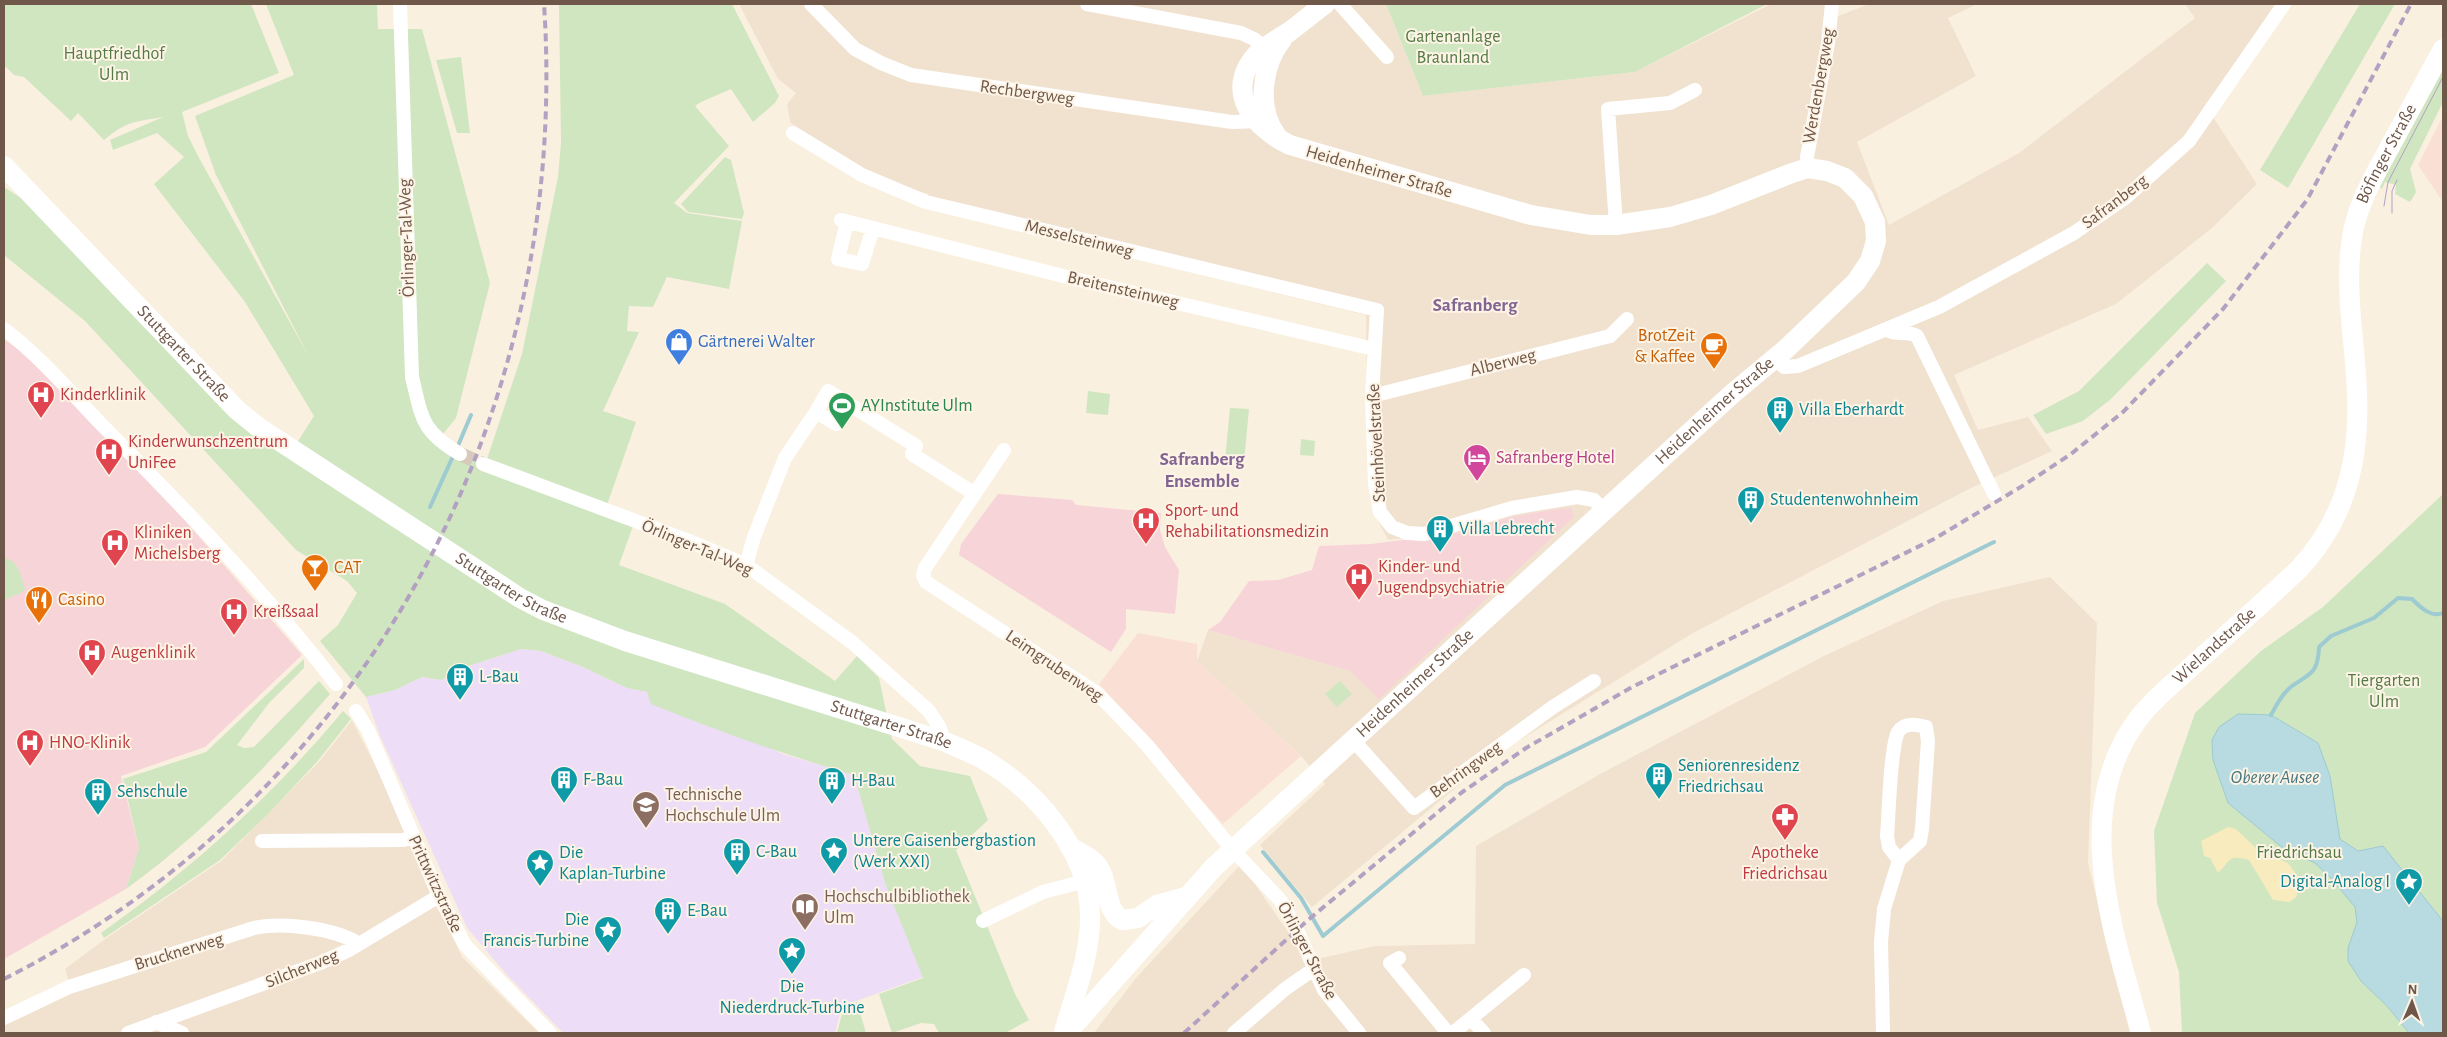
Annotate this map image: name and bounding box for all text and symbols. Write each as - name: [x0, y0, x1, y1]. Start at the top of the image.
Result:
- street label: Werdenbergweg: [1800, 27, 1838, 145]
- park label: Gartenanlage Braunland: [1406, 28, 1500, 67]
- park label: Hauptfriedhof Ulm: [64, 45, 166, 84]
- street label: Rechbergweg: [979, 77, 1075, 109]
- street label: Böfinger Straße: [2353, 101, 2420, 206]
- street label: Heidenheimer Straße: [1304, 142, 1454, 202]
- street label: Safranberg: [2079, 172, 2151, 232]
- street label: Örlinger-Tal-Weg: [394, 178, 418, 298]
- street label: Messelsteinweg: [1023, 217, 1135, 261]
- street label: Breitensteinweg: [1066, 268, 1181, 312]
- district label: Safranberg: [1433, 296, 1518, 315]
- street label: Stuttgarter Straße: [133, 302, 234, 406]
- shop icon: Gärtnerei Walter: [664, 327, 694, 366]
- place label: BrotZeit & Kaffee: [1635, 327, 1695, 366]
- cafe icon: BrotZeit & Kaffee: [1699, 331, 1729, 370]
- place label: Gärtnerei Walter: [698, 333, 815, 351]
- street label: Alberweg: [1468, 346, 1538, 380]
- street label: Heidenheimer Straße: [1652, 354, 1777, 468]
- hospital icon: Kinderklinik: [26, 380, 56, 419]
- street label: Steinhövelstraße: [1365, 383, 1389, 503]
- place label: Kinderklinik: [60, 386, 147, 404]
- sports icon: AYInstitute Ulm: [827, 391, 857, 430]
- building icon: Villa Eberhardt: [1765, 395, 1795, 434]
- place label: AYInstitute Ulm: [861, 397, 973, 415]
- place label: Villa Eberhardt: [1799, 401, 1904, 419]
- place label: Kinderwunschzentrum UniFee: [128, 433, 288, 472]
- hospital icon: Kinderwunschzentrum UniFee: [94, 437, 124, 476]
- hotel icon: Safranberg Hotel: [1462, 443, 1492, 482]
- place label: Safranberg Hotel: [1496, 449, 1615, 467]
- district label: Safranberg Ensemble: [1160, 450, 1245, 491]
- building icon: Studentenwohnheim: [1736, 485, 1766, 524]
- place label: Studentenwohnheim: [1770, 491, 1919, 509]
- place label: Sport- und Rehabilitationsmedizin: [1165, 502, 1329, 541]
- hospital icon: Sport- und Rehabilitationsmedizin: [1131, 506, 1161, 545]
- building icon: Villa Lebrecht: [1425, 514, 1455, 553]
- street label: Örlinger-Tal-Weg: [639, 515, 756, 580]
- place label: Villa Lebrecht: [1459, 520, 1555, 538]
- place label: Kliniken Michelsberg: [134, 524, 221, 563]
- hospital icon: Kliniken Michelsberg: [100, 528, 130, 567]
- street label: Stuttgarter Straße: [452, 549, 569, 627]
- bar icon: CAT: [300, 553, 330, 592]
- place label: Kinder- und Jugendpsychiatrie: [1378, 558, 1505, 597]
- place label: CAT: [334, 559, 362, 577]
- hospital icon: Kinder- und Jugendpsychiatrie: [1344, 562, 1374, 601]
- restaurant icon: Casino: [24, 585, 54, 624]
- place label: Casino: [58, 591, 105, 609]
- hospital icon: Kreißsaal: [219, 597, 249, 636]
- place label: Kreißsaal: [253, 603, 319, 621]
- street label: Wielandstraße: [2170, 604, 2259, 688]
- street label: Heidenheimer Straße: [1353, 626, 1477, 741]
- street label: Leimgrubenweg: [1002, 627, 1106, 705]
- hospital icon: Augenklinik: [77, 638, 107, 677]
- place label: Augenklinik: [111, 644, 196, 662]
- building icon: L-Bau: [445, 662, 475, 701]
- place label: L-Bau: [479, 668, 519, 686]
- park label: Tiergarten Ulm: [2348, 672, 2420, 711]
- street label: Stuttgarter Straße: [828, 697, 955, 753]
- hospital icon: HNO-Klinik: [15, 728, 45, 767]
- place label: HNO-Klinik: [49, 734, 131, 752]
- street label: Behringweg: [1427, 738, 1505, 802]
- place label: Seniorenresidenz Friedrichsau: [1678, 757, 1799, 796]
- building icon: Seniorenresidenz Friedrichsau: [1644, 761, 1674, 800]
- building icon: F-Bau: [549, 765, 579, 804]
- building icon: H-Bau: [817, 766, 847, 805]
- water label: Oberer Ausee: [2231, 768, 2319, 787]
- place label: F-Bau: [583, 771, 623, 789]
- place label: H-Bau: [851, 772, 895, 790]
- building icon: Sehschule: [83, 777, 113, 816]
- place label: Sehschule: [117, 783, 188, 801]
- place label: Technische Hochschule Ulm: [665, 786, 780, 825]
- school or university icon: Technische Hochschule Ulm: [631, 790, 661, 829]
- pharmacy icon: Apotheke Friedrichsau: [1770, 802, 1800, 841]
- place label: Untere Gaisenbergbastion (Werk XXI): [853, 832, 1036, 871]
- street label: Prittwitzstraße: [405, 833, 465, 935]
- place icon: Untere Gaisenbergbastion (Werk XXI): [819, 836, 849, 875]
- building icon: C-Bau: [722, 837, 752, 876]
- place label: C-Bau: [756, 843, 797, 861]
- place label: Die Kaplan-Turbine: [559, 844, 666, 883]
- place label: Apotheke Friedrichsau: [1742, 844, 1828, 883]
- park label: Friedrichsau: [2256, 844, 2342, 862]
- place icon: Die Kaplan-Turbine: [525, 848, 555, 887]
- place icon: Digital-Analog I: [2394, 867, 2424, 906]
- place label: Digital-Analog I: [2280, 873, 2390, 891]
- place label: Hochschulbibliothek Ulm: [824, 888, 971, 927]
- library icon: Hochschulbibliothek Ulm: [790, 892, 820, 931]
- building icon: E-Bau: [653, 896, 683, 935]
- street label: Örlinger Straße: [1274, 898, 1342, 1003]
- place label: E-Bau: [687, 902, 727, 920]
- place label: Die Francis-Turbine: [483, 911, 589, 950]
- place icon: Die Francis-Turbine: [593, 915, 623, 954]
- street label: Brucknerweg: [132, 930, 226, 974]
- place icon: Die Niederdruck-Turbine: [777, 936, 807, 975]
- street label: Silcherweg: [263, 946, 341, 992]
- north arrow: [2387, 977, 2437, 1027]
- place label: Die Niederdruck-Turbine: [719, 978, 865, 1017]
- text: N: [2407, 983, 2418, 997]

